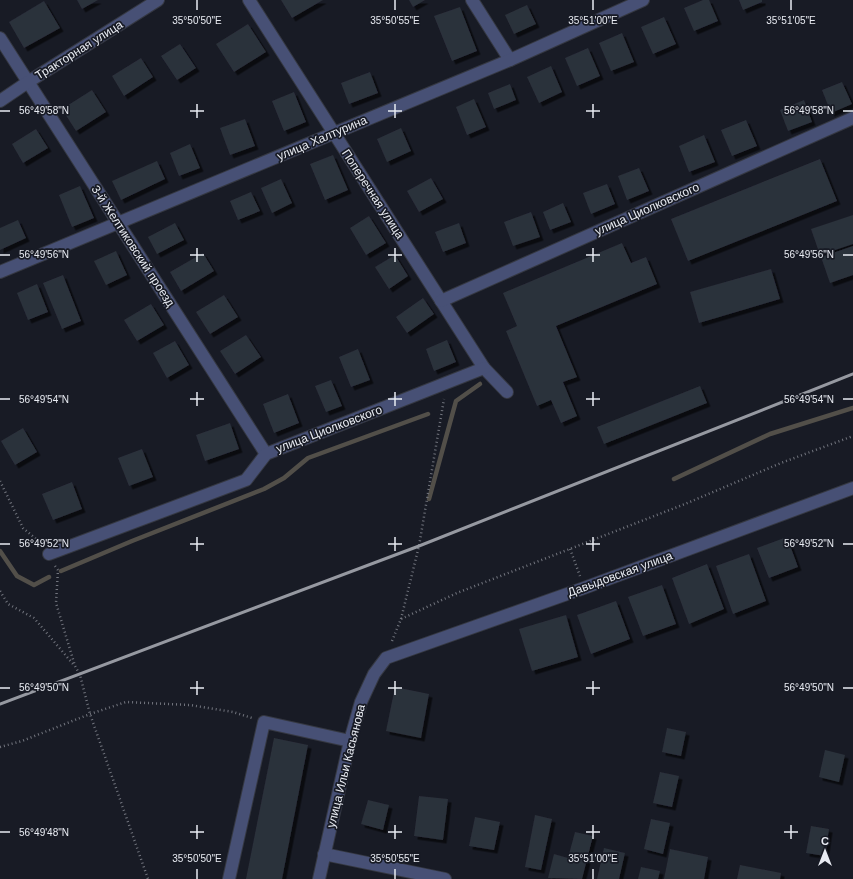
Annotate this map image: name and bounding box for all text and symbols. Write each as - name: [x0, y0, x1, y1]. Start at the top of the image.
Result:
- text: 35°50'50"E: [172, 15, 222, 26]
- text: 35°50'55"E: [370, 15, 420, 26]
- text: 35°51'00"E: [568, 15, 618, 26]
- text: 35°51'05"E: [766, 15, 816, 26]
- street label: Тракторная улица: [33, 17, 125, 82]
- text: 56°49'58"N: [19, 105, 69, 116]
- text: 56°49'58"N: [784, 105, 834, 116]
- street label: улица Халтурина: [275, 113, 369, 163]
- street label: Поперечная улица: [339, 147, 407, 242]
- street label: улица Циолковского: [593, 180, 702, 238]
- street label: 3-й Желтиковский проезд: [88, 183, 178, 309]
- text: 56°49'56"N: [19, 249, 69, 260]
- text: 56°49'56"N: [784, 249, 834, 260]
- text: 56°49'54"N: [19, 394, 69, 405]
- text: 56°49'54"N: [784, 394, 834, 405]
- street label: улица Циолковского: [274, 402, 384, 456]
- text: 56°49'52"N: [19, 538, 69, 549]
- text: 56°49'52"N: [784, 538, 834, 549]
- street label: Давыдовская улица: [566, 548, 675, 600]
- text: 56°49'50"N: [19, 682, 69, 693]
- text: 56°49'50"N: [784, 682, 834, 693]
- street label: улица Ильи Касьянова: [324, 702, 368, 829]
- text: 56°49'48"N: [19, 827, 69, 838]
- north arrow: [805, 831, 845, 871]
- text: С: [821, 835, 829, 847]
- text: 35°50'50"E: [172, 853, 222, 864]
- text: 35°50'55"E: [370, 853, 420, 864]
- text: 35°51'00"E: [568, 853, 618, 864]

